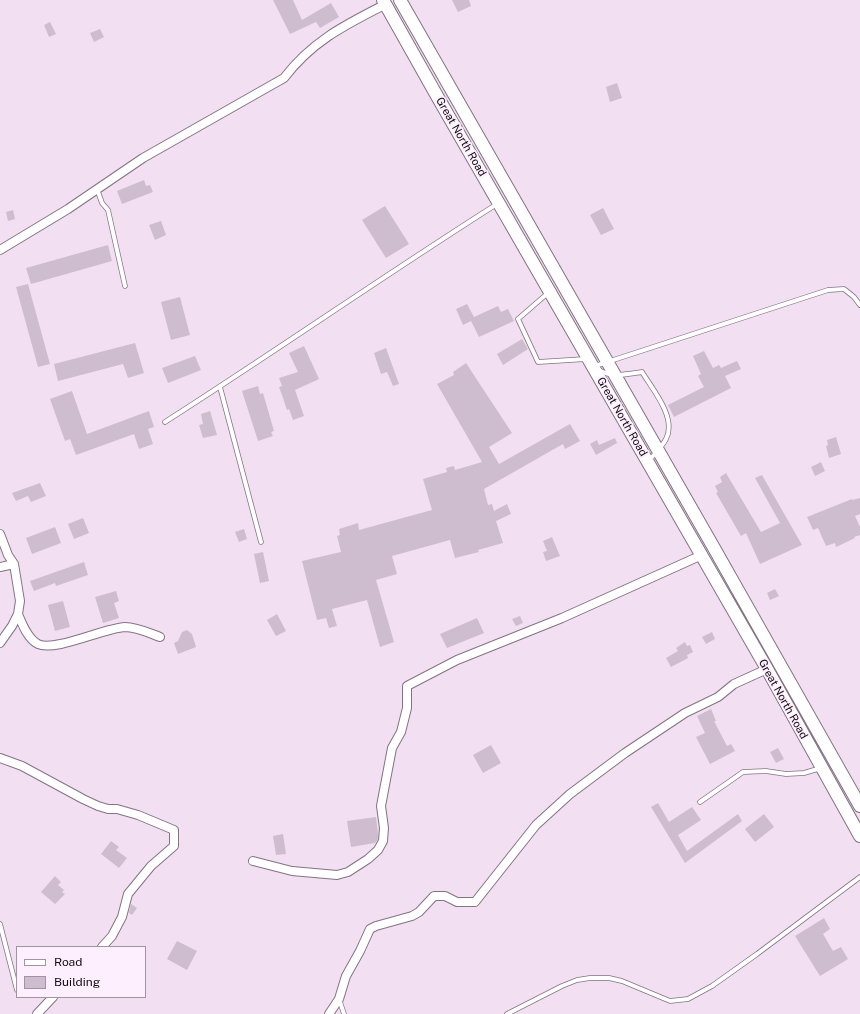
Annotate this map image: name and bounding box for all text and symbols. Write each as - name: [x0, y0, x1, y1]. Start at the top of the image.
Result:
- street label: Great North Road: [433, 95, 489, 179]
- street label: Great North Road: [594, 375, 650, 459]
- street label: Great North Road: [756, 657, 810, 741]
- legend: [16, 946, 146, 998]
- text: Road: [54, 955, 82, 969]
- text: Building: [54, 975, 100, 989]

